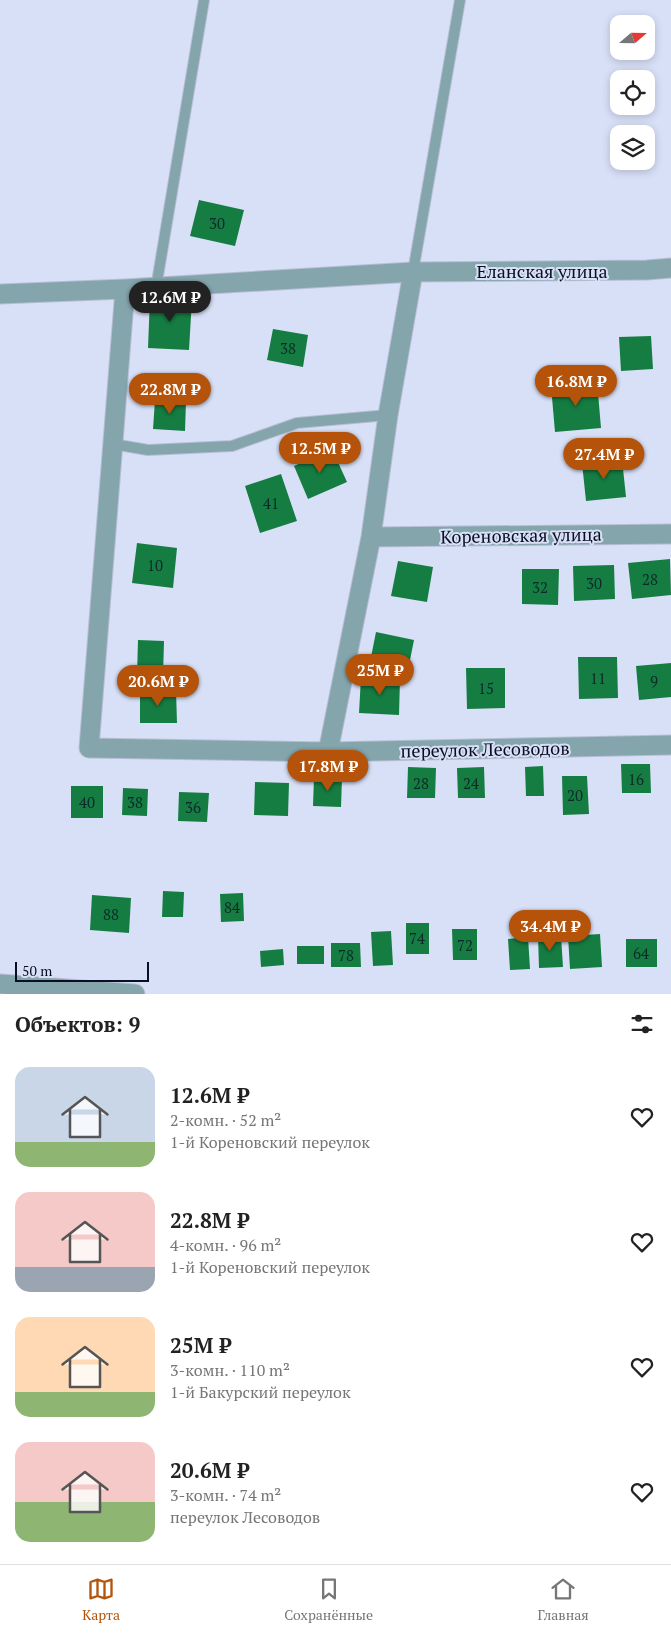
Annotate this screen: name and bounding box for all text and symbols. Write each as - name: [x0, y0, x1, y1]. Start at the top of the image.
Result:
- north arrow: [610, 15, 655, 60]
- map controls: [610, 15, 655, 170]
- button: locate: [610, 70, 655, 115]
- button: layers: [610, 125, 655, 170]
- house number: 30: [209, 213, 225, 233]
- street label: Еланская улица: [476, 259, 608, 283]
- pin: 12.6M ₽: [124, 280, 216, 323]
- text: 12.6M ₽: [140, 286, 200, 308]
- house number: 38: [280, 338, 296, 358]
- pin: 16.8M ₽: [530, 364, 622, 407]
- text: 16.8M ₽: [546, 370, 606, 392]
- pin: 22.8M ₽: [124, 372, 216, 415]
- text: 22.8M ₽: [140, 378, 200, 400]
- pin: 12.5M ₽: [274, 432, 366, 474]
- text: 12.5M ₽: [290, 437, 350, 459]
- pin: 27.4M ₽: [558, 438, 650, 480]
- text: 27.4M ₽: [574, 443, 634, 465]
- house number: 41: [263, 493, 279, 513]
- street label: Кореновская улица: [440, 522, 602, 548]
- house number: 10: [147, 555, 163, 575]
- house number: 28: [642, 569, 658, 589]
- house number: 30: [586, 573, 602, 593]
- house number: 32: [532, 577, 548, 597]
- pin: 25M ₽: [345, 654, 415, 696]
- text: 25M ₽: [357, 659, 403, 681]
- pin: 20.6M ₽: [112, 664, 204, 707]
- house number: 11: [590, 668, 606, 688]
- text: 20.6M ₽: [128, 670, 188, 692]
- house number: 9: [650, 671, 658, 691]
- house number: 15: [478, 678, 494, 698]
- street label: переулок Лесоводов: [400, 736, 570, 762]
- pin: 17.8M ₽: [282, 750, 374, 792]
- text: 17.8M ₽: [298, 755, 358, 777]
- house number: 16: [628, 769, 644, 789]
- house number: 28: [413, 773, 429, 793]
- house number: 24: [463, 773, 479, 793]
- house number: 20: [567, 785, 583, 805]
- house number: 40: [79, 792, 95, 812]
- house number: 38: [127, 792, 143, 812]
- house number: 36: [185, 797, 201, 817]
- house number: 84: [224, 897, 240, 917]
- house number: 88: [103, 904, 119, 924]
- pin: 34.4M ₽: [504, 910, 596, 952]
- text: 34.4M ₽: [520, 915, 580, 937]
- house number: 74: [409, 928, 425, 948]
- house number: 72: [457, 935, 473, 955]
- house number: 64: [633, 943, 649, 963]
- house number: 78: [338, 945, 354, 965]
- scale bar: [15, 959, 149, 982]
- text: 50 m: [22, 961, 52, 980]
- text: Объектов: 9: [15, 1010, 140, 1038]
- icon: filters: [628, 1010, 656, 1038]
- text: 12.6M ₽: [170, 1081, 249, 1109]
- icon: home: [55, 1087, 115, 1147]
- icon: heart: [628, 1103, 656, 1131]
- text: 2-комн. · 52 m²: [170, 1109, 281, 1131]
- text: 1-й Кореновский переулок: [170, 1131, 370, 1153]
- text: 22.8M ₽: [170, 1206, 249, 1234]
- icon: home: [55, 1212, 115, 1272]
- icon: heart: [628, 1228, 656, 1256]
- text: 4-комн. · 96 m²: [170, 1234, 281, 1256]
- text: 1-й Кореновский переулок: [170, 1256, 370, 1278]
- text: 25M ₽: [170, 1331, 231, 1359]
- icon: home: [55, 1337, 115, 1397]
- icon: heart: [628, 1353, 656, 1381]
- text: 3-комн. · 110 m²: [170, 1359, 290, 1381]
- text: 1-й Бакурский переулок: [170, 1381, 351, 1403]
- text: 20.6M ₽: [170, 1456, 249, 1484]
- icon: home: [55, 1462, 115, 1522]
- icon: heart: [628, 1478, 656, 1506]
- text: 3-комн. · 74 m²: [170, 1484, 281, 1506]
- text: переулок Лесоводов: [170, 1506, 320, 1528]
- tab: Карта: [82, 1575, 120, 1624]
- tab: Сохранённые: [284, 1575, 373, 1624]
- tab: Главная: [537, 1575, 589, 1624]

